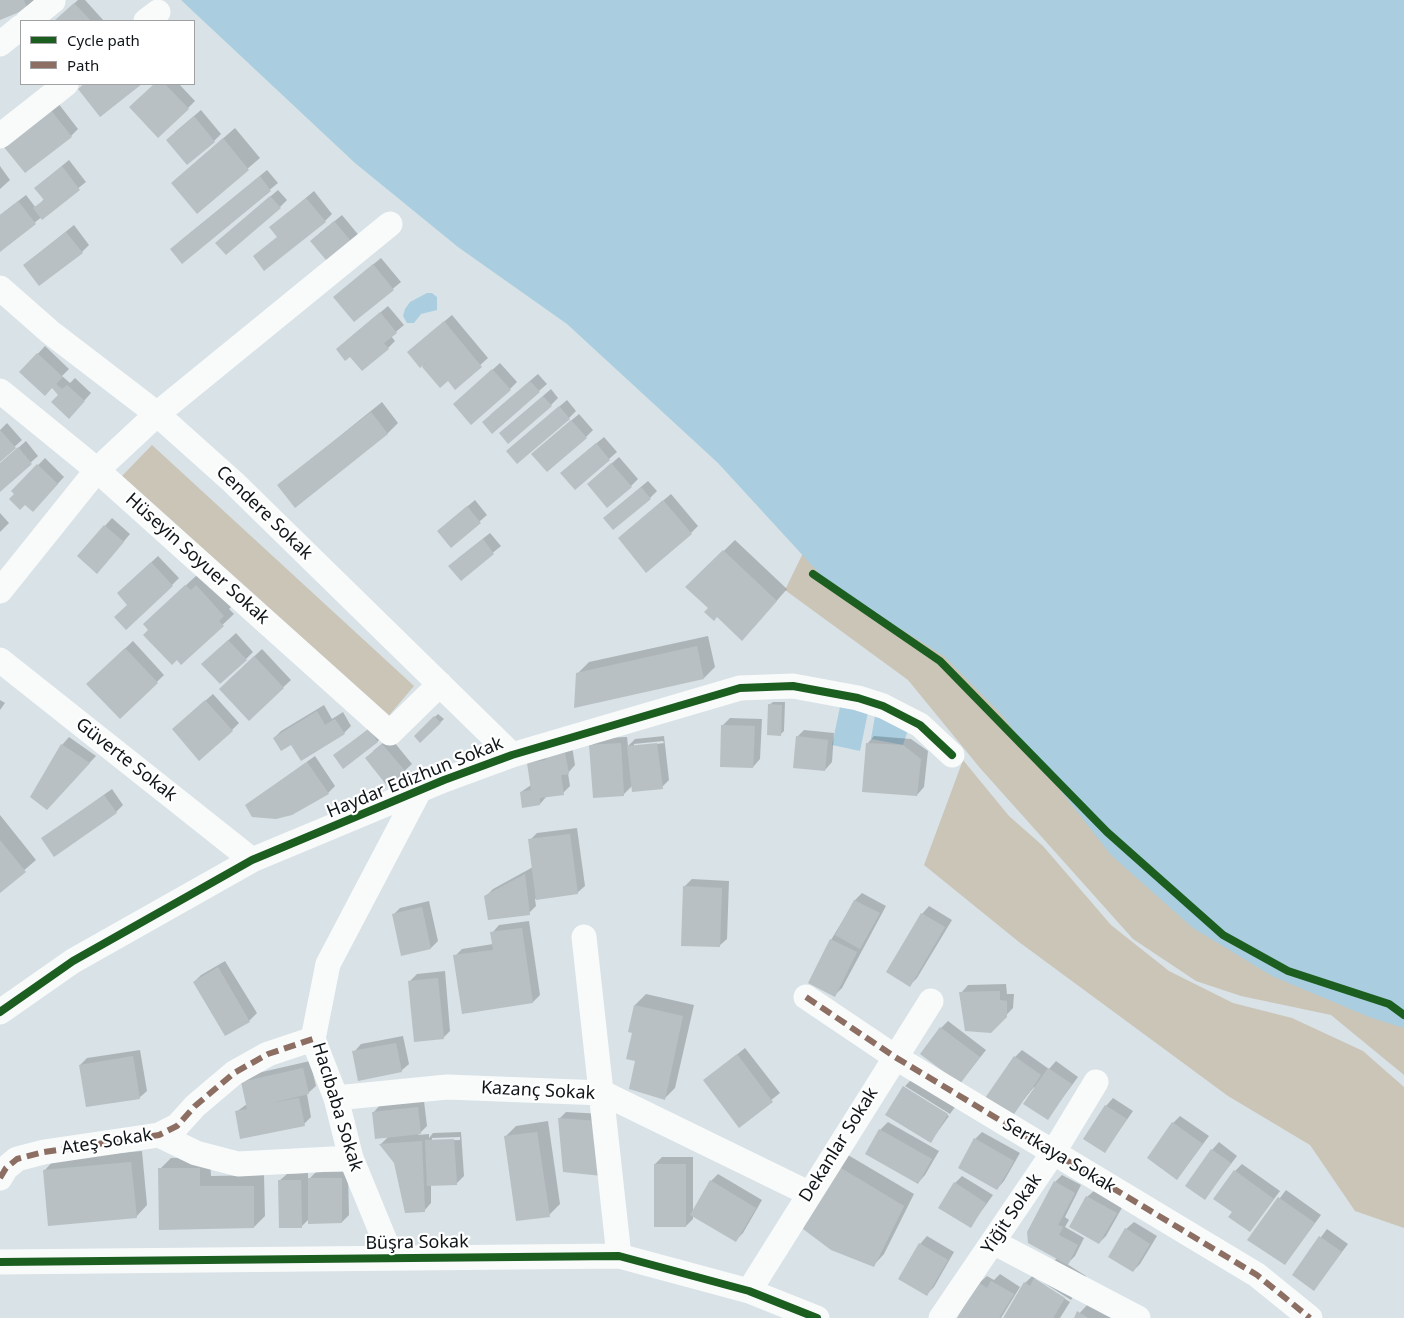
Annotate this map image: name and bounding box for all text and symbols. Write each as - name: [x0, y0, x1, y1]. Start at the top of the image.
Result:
- legend: [20, 20, 195, 85]
- text: Cycle path: [67, 30, 140, 50]
- text: Path: [67, 55, 99, 75]
- street label: Cendere Sokak: [211, 462, 317, 564]
- street label: Hüseyin Soyuer Sokak: [121, 489, 273, 629]
- street label: Güverte Sokak: [71, 714, 181, 806]
- street label: Haydar Edizhun Sokak: [324, 733, 506, 823]
- street label: Hacıbaba Sokak: [307, 1040, 367, 1174]
- street label: Kazanç Sokak: [480, 1077, 596, 1105]
- street label: Dekanlar Sokak: [795, 1084, 883, 1206]
- street label: Sertkaya Sokak: [999, 1114, 1119, 1198]
- street label: Ateş Sokak: [60, 1124, 154, 1160]
- street label: Yiğit Sokak: [977, 1170, 1047, 1258]
- street label: Büşra Sokak: [365, 1231, 469, 1255]

